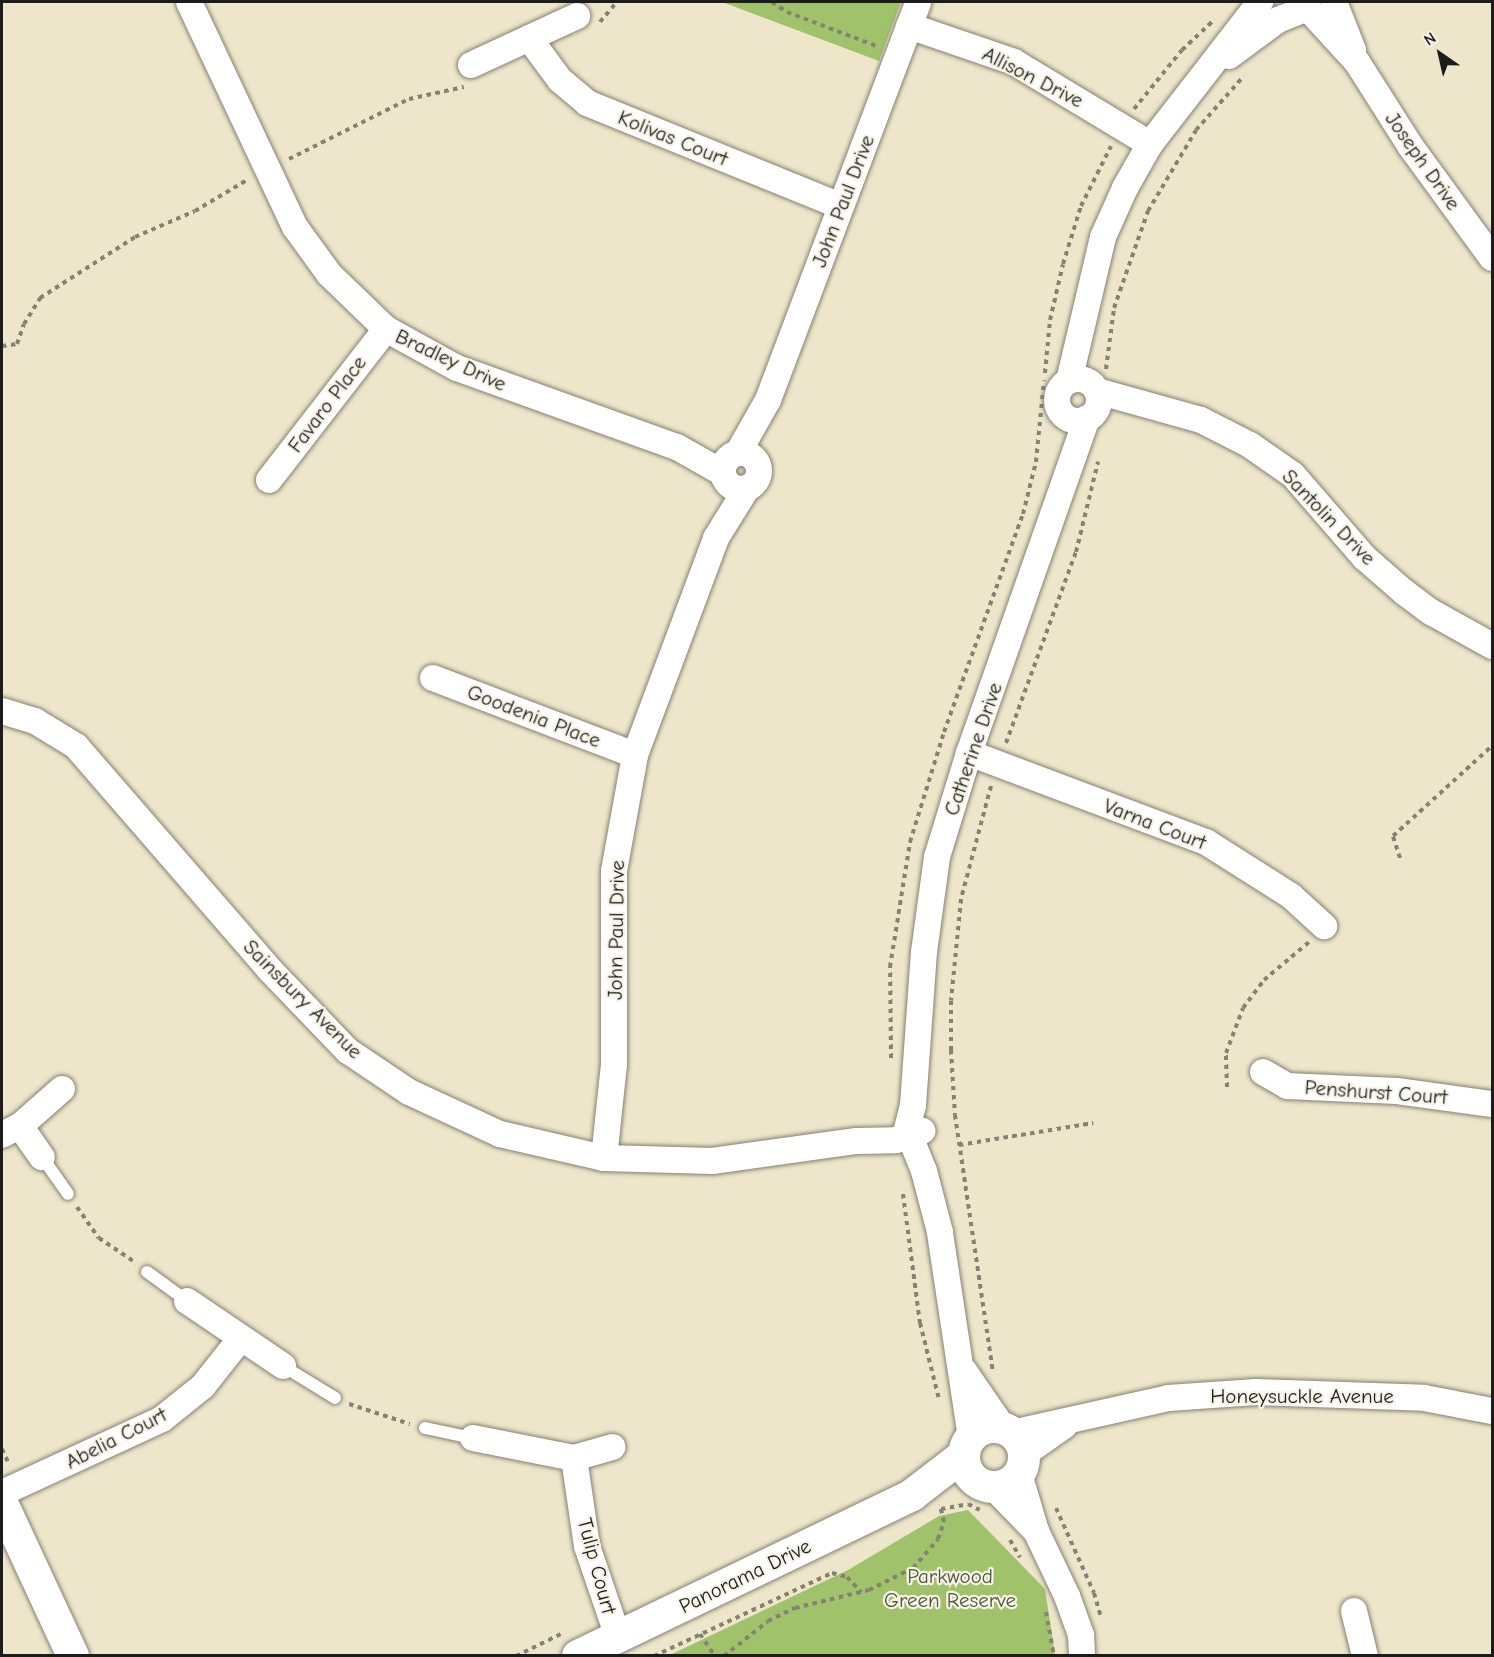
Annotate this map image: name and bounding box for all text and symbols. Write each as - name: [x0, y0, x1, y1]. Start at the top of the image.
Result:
- north arrow: [1410, 24, 1470, 84]
- text: N: [1421, 29, 1439, 49]
- street label: Allison Drive: [978, 41, 1088, 113]
- street label: Kolivas Court: [614, 105, 732, 171]
- street label: Joseph Drive: [1380, 107, 1466, 215]
- street label: John Paul Drive: [806, 131, 880, 271]
- street label: Bradley Drive: [391, 323, 511, 397]
- street label: Favaro Place: [282, 351, 372, 457]
- street label: Santolin Drive: [1277, 464, 1381, 570]
- street label: Goodenia Place: [464, 679, 604, 753]
- street label: Catherine Drive: [938, 679, 1008, 819]
- street label: Varna Court: [1100, 793, 1210, 855]
- street label: John Paul Drive: [602, 860, 630, 1000]
- street label: Sainsbury Avenue: [238, 934, 368, 1064]
- street label: Penshurst Court: [1304, 1074, 1448, 1110]
- street label: Honeysuckle Avenue: [1210, 1383, 1394, 1409]
- street label: Abelia Court: [61, 1402, 171, 1474]
- street label: Tulip Court: [572, 1515, 622, 1617]
- street label: Panorama Drive: [675, 1533, 815, 1619]
- park label: Parkwood Green Reserve: [884, 1563, 1016, 1613]

